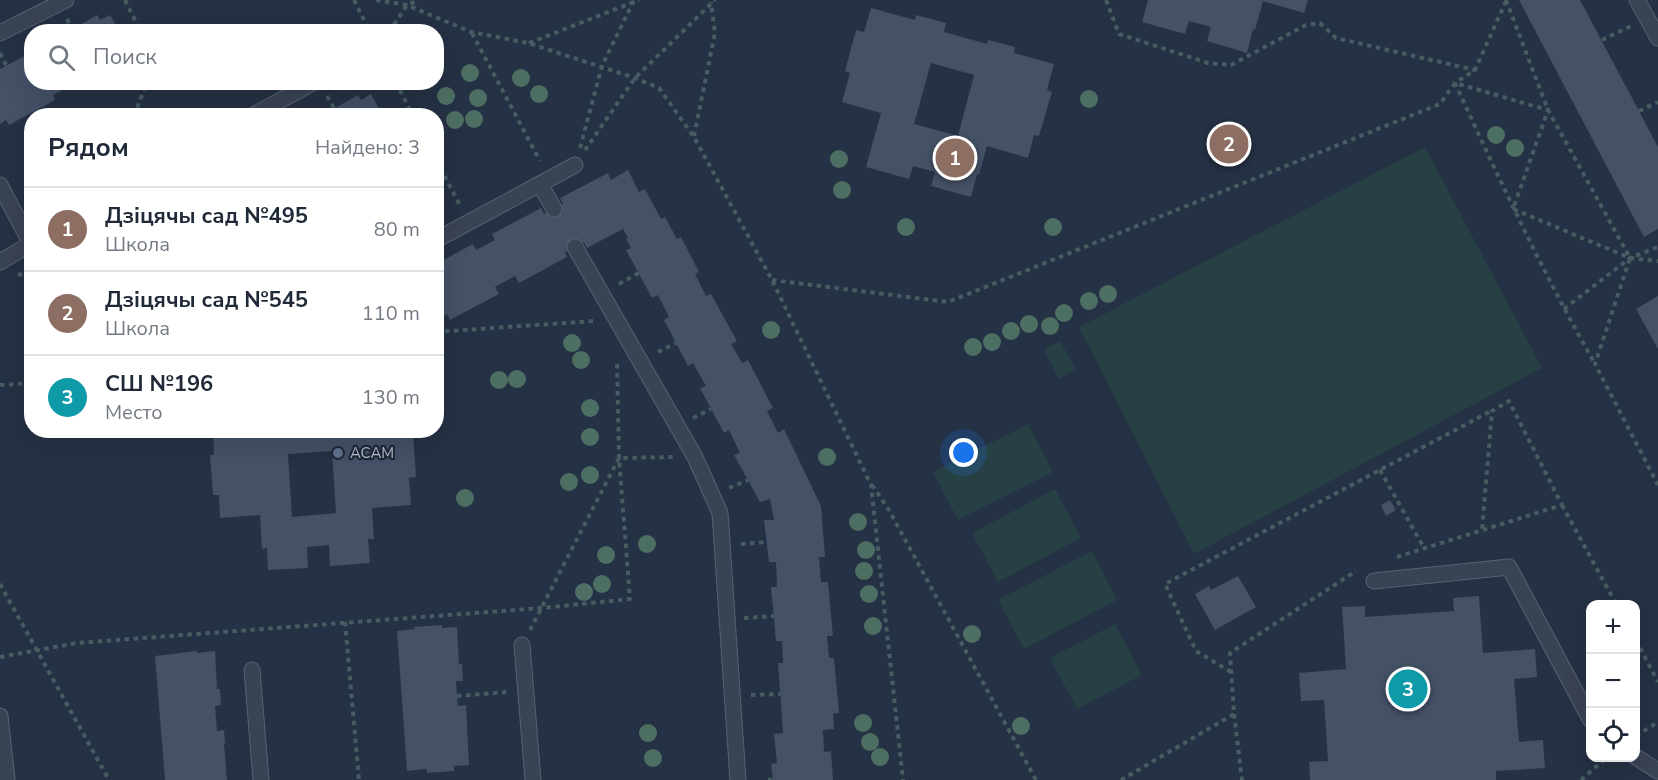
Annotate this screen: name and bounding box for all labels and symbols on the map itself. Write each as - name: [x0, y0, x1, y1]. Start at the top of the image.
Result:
- pin: 2: [1210, 122, 1248, 166]
- pin: 1: [936, 136, 974, 180]
- your location: [949, 438, 978, 467]
- place label: АСАМ: [350, 443, 394, 463]
- marker: АСАМ: [331, 446, 345, 460]
- pin: 3: [1388, 666, 1428, 712]

